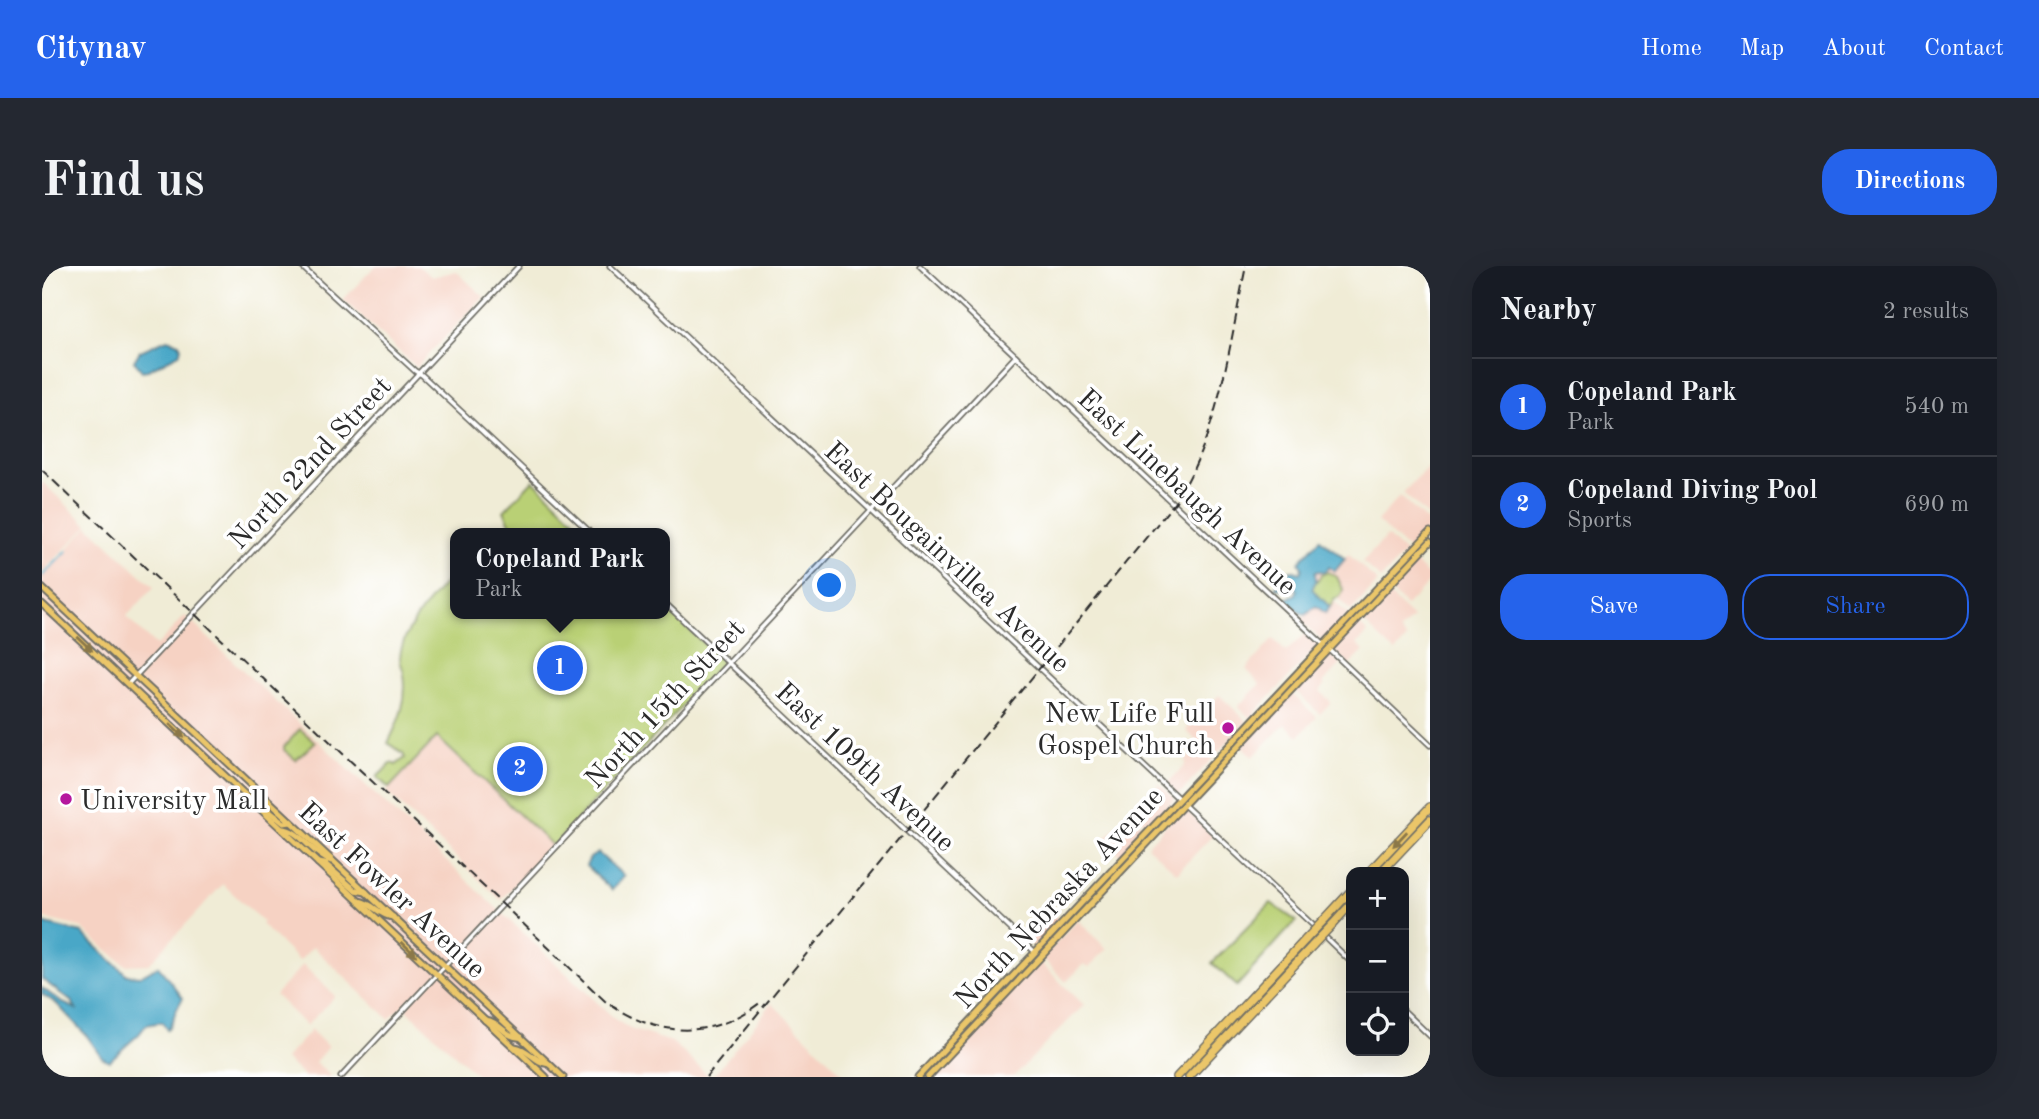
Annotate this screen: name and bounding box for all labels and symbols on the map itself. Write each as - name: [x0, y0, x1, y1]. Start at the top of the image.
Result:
- street label: North 22nd Street: [225, 373, 398, 556]
- street label: East Linebaugh Avenue: [1071, 385, 1301, 601]
- street label: East Bougainvillea Avenue: [818, 438, 1074, 679]
- your location: [812, 568, 846, 602]
- street label: North 15th Street: [581, 615, 751, 795]
- one-way arrow: [76, 636, 93, 652]
- pin: 1: [537, 642, 583, 694]
- street label: East 109th Avenue: [769, 678, 959, 858]
- place label: New Life Full Gospel Church: [1037, 701, 1214, 761]
- marker: New Life Full Gospel Church: [1220, 720, 1236, 736]
- one-way arrow: [168, 723, 186, 739]
- pin: 2: [497, 743, 543, 795]
- street label: North Nebraska Avenue: [951, 783, 1170, 1015]
- place label: University Mall: [80, 788, 267, 816]
- marker: University Mall: [58, 791, 74, 807]
- street label: East Fowler Avenue: [292, 798, 490, 985]
- one-way arrow: [1392, 830, 1408, 847]
- one-way arrow: [400, 941, 418, 957]

